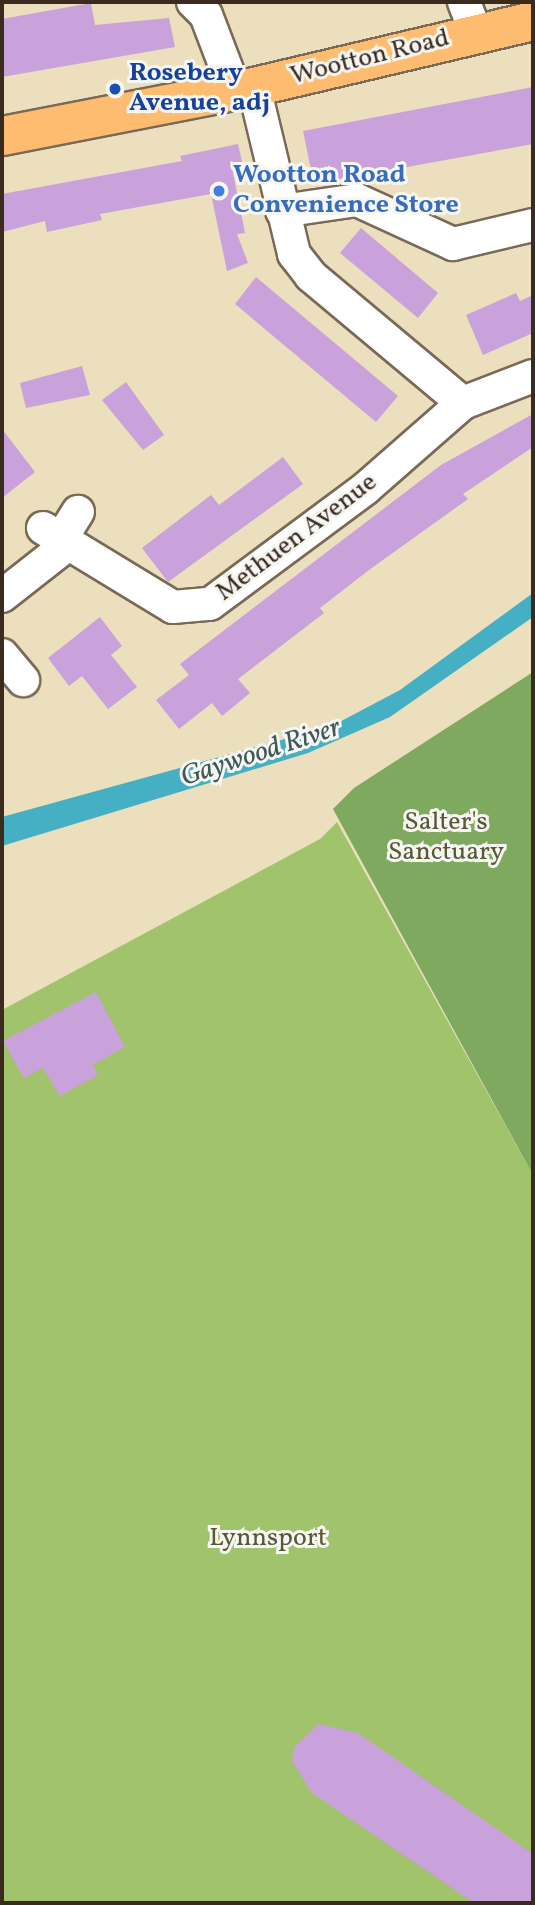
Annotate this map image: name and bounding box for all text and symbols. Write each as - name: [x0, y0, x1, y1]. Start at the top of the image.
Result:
- street label: Wootton Road: [287, 23, 453, 93]
- place label: Rosebery Avenue, adj: [129, 58, 270, 119]
- marker: Rosebery Avenue, adj: [107, 81, 123, 97]
- place label: Wootton Road Convenience Store: [233, 160, 459, 222]
- marker: Wootton Road Convenience Store: [211, 183, 227, 199]
- street label: Methuen Avenue: [210, 467, 384, 609]
- water label: Gaywood River: [177, 711, 345, 795]
- park label: Salter's Sanctuary: [388, 807, 504, 868]
- park label: Lynnsport: [209, 1523, 327, 1555]

